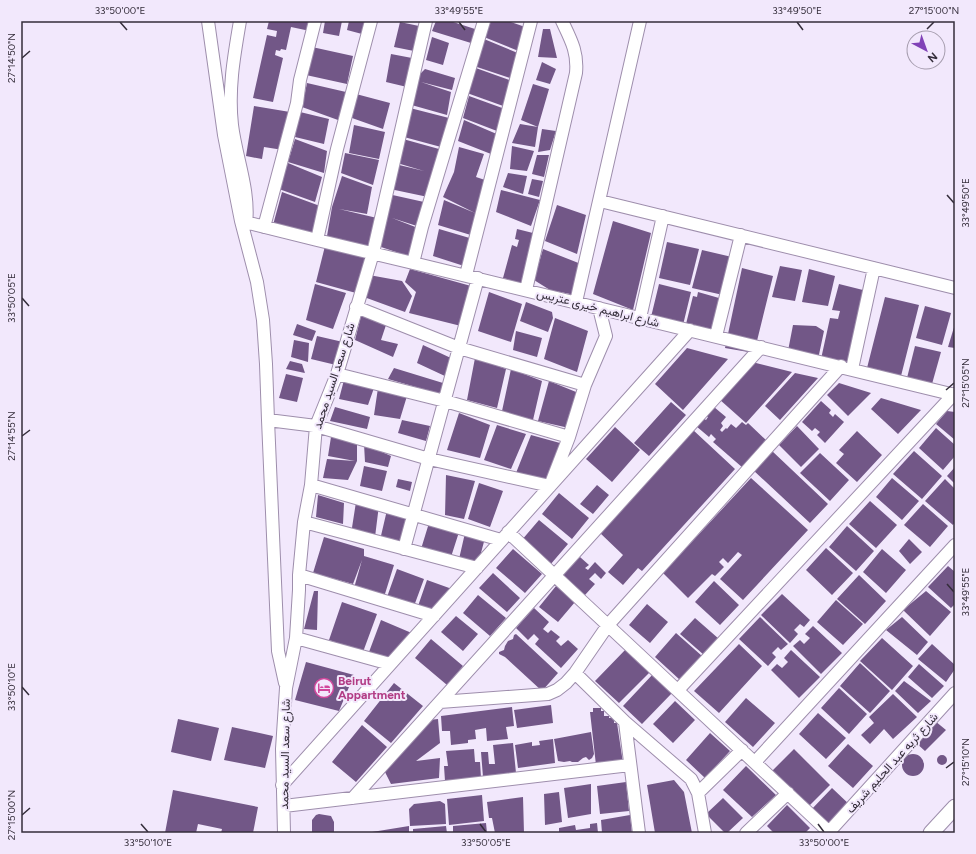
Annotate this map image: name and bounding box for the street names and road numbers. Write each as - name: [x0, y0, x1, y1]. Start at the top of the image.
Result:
- street label: شارع ابراهيم خيرى عتريس: [535, 286, 661, 332]
- street label: شارع سعد السيد محمد: [310, 321, 360, 431]
- street label: شارع سعد السيد محمد: [277, 699, 295, 809]
- street label: شارع ثريه عبد الحليم شريف: [843, 710, 942, 817]

